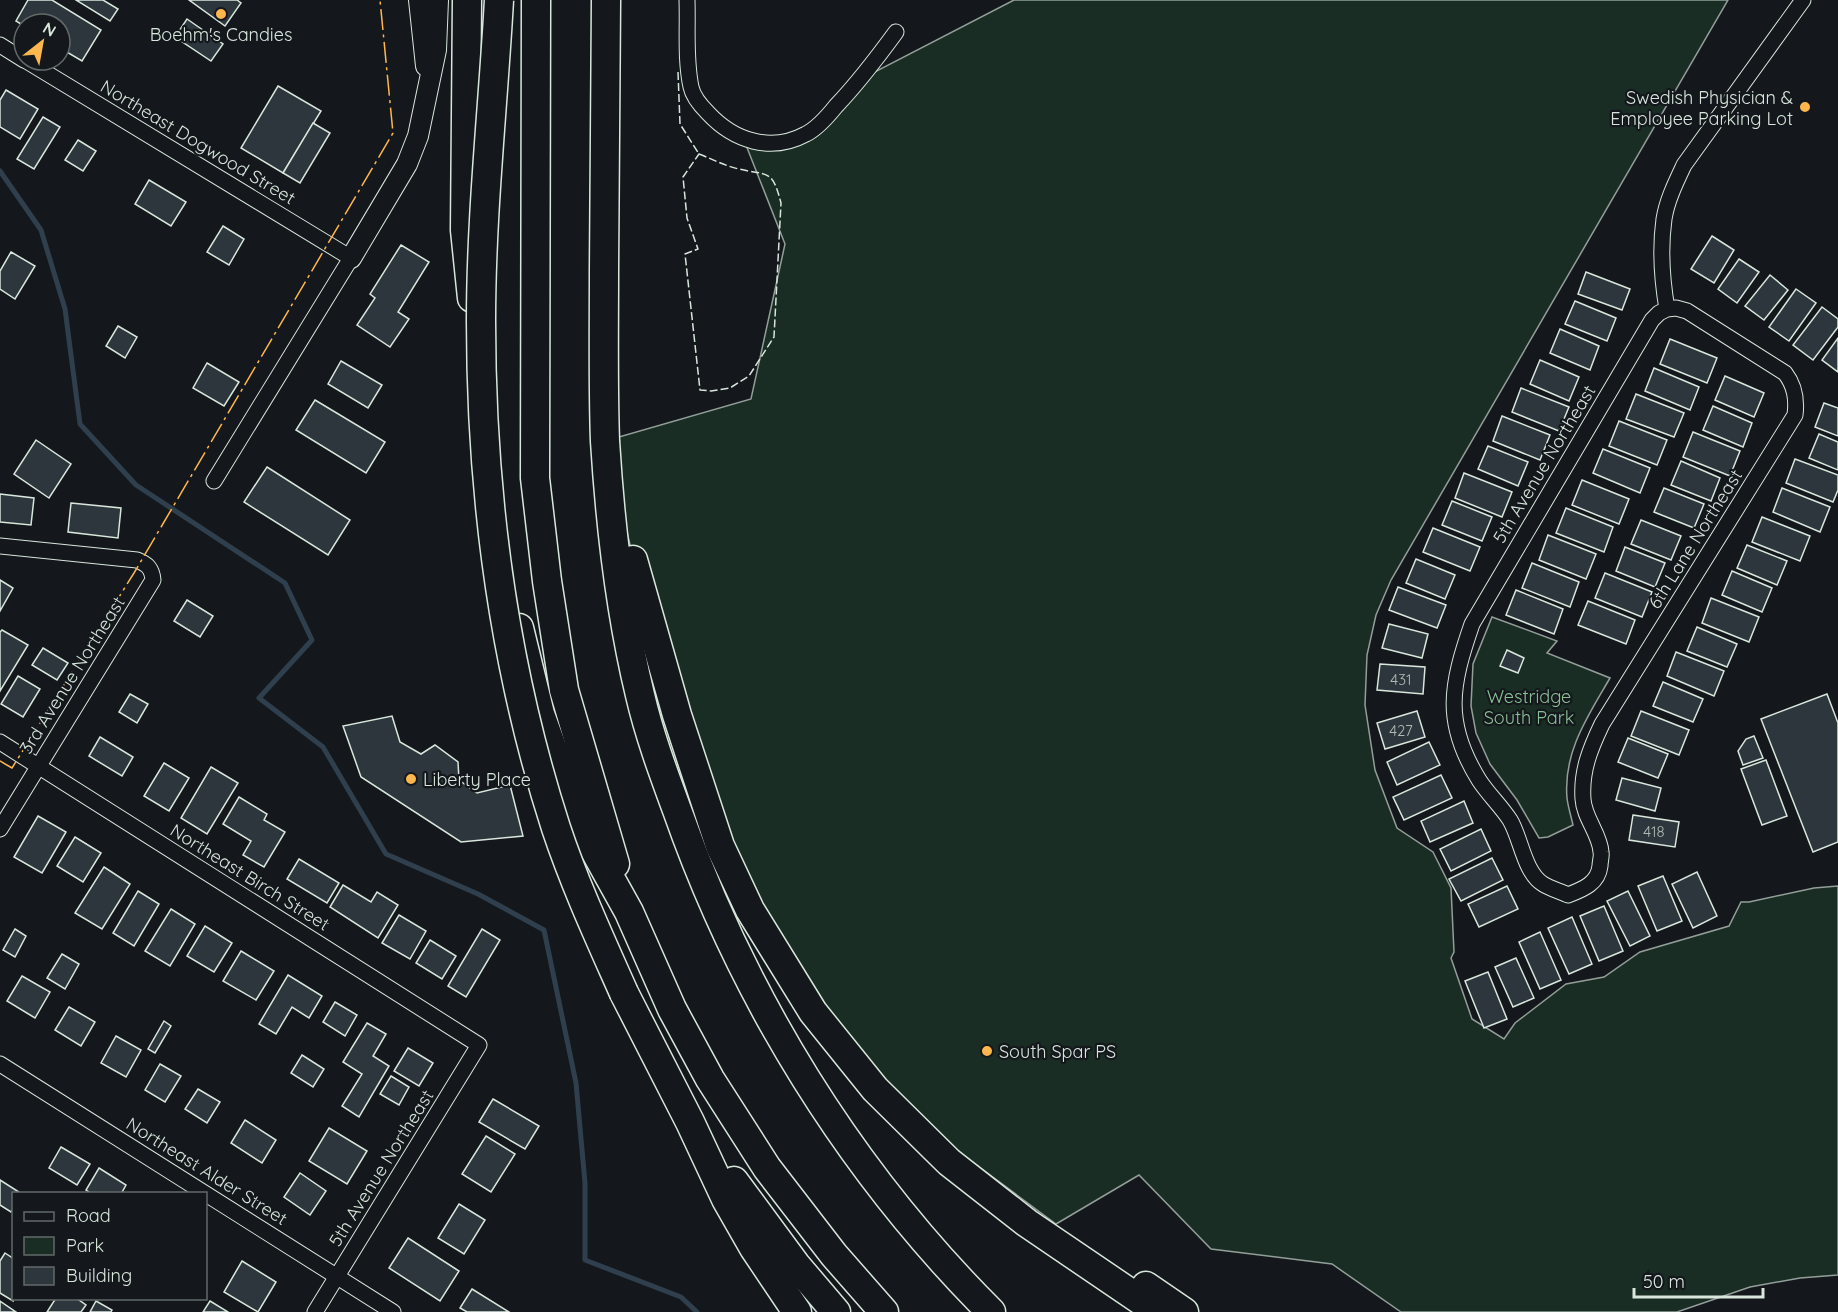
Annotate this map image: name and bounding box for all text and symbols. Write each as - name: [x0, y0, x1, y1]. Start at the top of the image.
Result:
- marker: Boehm's Candies: [214, 7, 228, 21]
- north arrow: [12, 12, 72, 72]
- text: N: [40, 18, 60, 41]
- place label: Boehm's Candies: [150, 23, 292, 46]
- street label: Northeast Dogwood Street: [96, 75, 300, 209]
- place label: Swedish Physician & Employee Parking Lot: [1610, 86, 1793, 130]
- marker: Swedish Physician & Employee Parking Lot: [1798, 100, 1812, 114]
- street label: 5th Avenue Northeast: [1488, 381, 1600, 547]
- street label: 6th Lane Northeast: [1643, 465, 1747, 613]
- street label: 3rd Avenue Northeast: [14, 592, 130, 758]
- house number: 431: [1390, 670, 1412, 689]
- park label: Westridge South Park: [1484, 685, 1574, 729]
- house number: 427: [1389, 721, 1413, 740]
- place label: Liberty Place: [423, 768, 531, 791]
- marker: Liberty Place: [404, 772, 418, 786]
- street label: Northeast Birch Street: [166, 819, 334, 935]
- house number: 418: [1643, 822, 1665, 841]
- place label: South Spar PS: [999, 1040, 1116, 1063]
- marker: South Spar PS: [980, 1044, 994, 1058]
- street label: 5th Avenue Northeast: [323, 1085, 439, 1251]
- street label: Northeast Alder Street: [122, 1112, 292, 1230]
- legend: [12, 1192, 207, 1300]
- text: Road: [66, 1204, 111, 1227]
- text: Park: [66, 1234, 104, 1257]
- scale bar: [1634, 1261, 1763, 1299]
- text: Building: [66, 1264, 132, 1287]
- text: 50 m: [1643, 1270, 1685, 1293]

